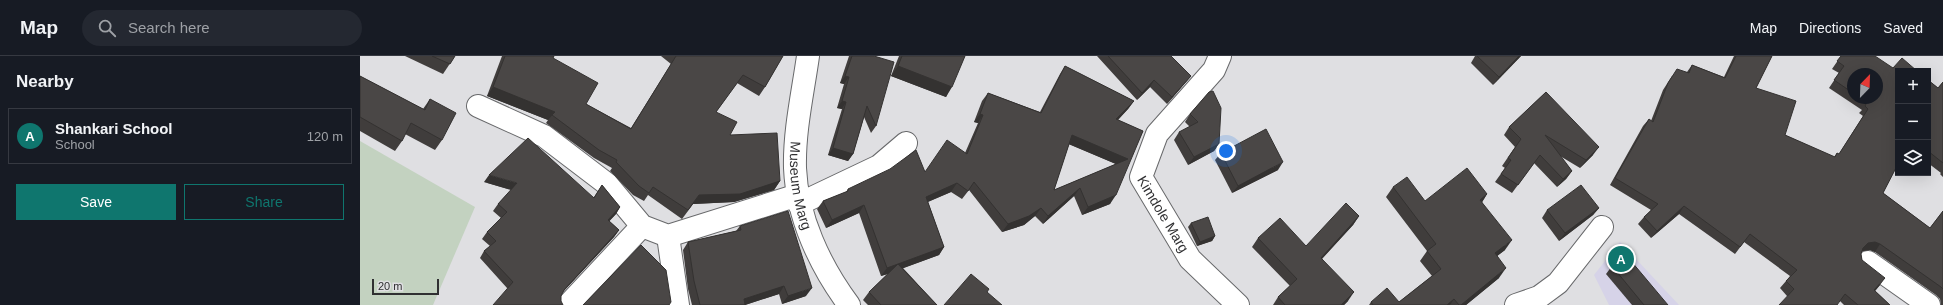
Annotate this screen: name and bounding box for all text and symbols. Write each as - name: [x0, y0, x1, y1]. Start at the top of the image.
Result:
- search box: [82, 10, 362, 46]
- text: Map: [20, 17, 58, 38]
- icon: search: [96, 17, 118, 39]
- text: Search here: [128, 19, 210, 36]
- text: Map: [1750, 20, 1777, 36]
- text: Directions: [1799, 20, 1861, 36]
- text: Saved: [1883, 20, 1923, 36]
- north arrow: [1847, 68, 1883, 104]
- map controls: [1895, 68, 1931, 176]
- button: +: [1895, 68, 1931, 104]
- text: Nearby: [16, 72, 74, 91]
- button: −: [1895, 104, 1931, 140]
- text: Shankari School: [55, 120, 173, 137]
- text: A: [25, 129, 35, 144]
- text: 120 m: [307, 129, 343, 144]
- text: School: [55, 137, 95, 152]
- button: layers: [1895, 140, 1931, 176]
- street label: Museum Marg: [787, 141, 815, 232]
- your location: [1216, 141, 1236, 161]
- street label: Kimdole Marg: [1134, 173, 1192, 255]
- button: Save: [16, 184, 176, 220]
- button: Share: [184, 184, 344, 220]
- pin: A: [1608, 244, 1634, 274]
- scale bar: [372, 277, 439, 296]
- text: 20 m: [378, 280, 402, 292]

